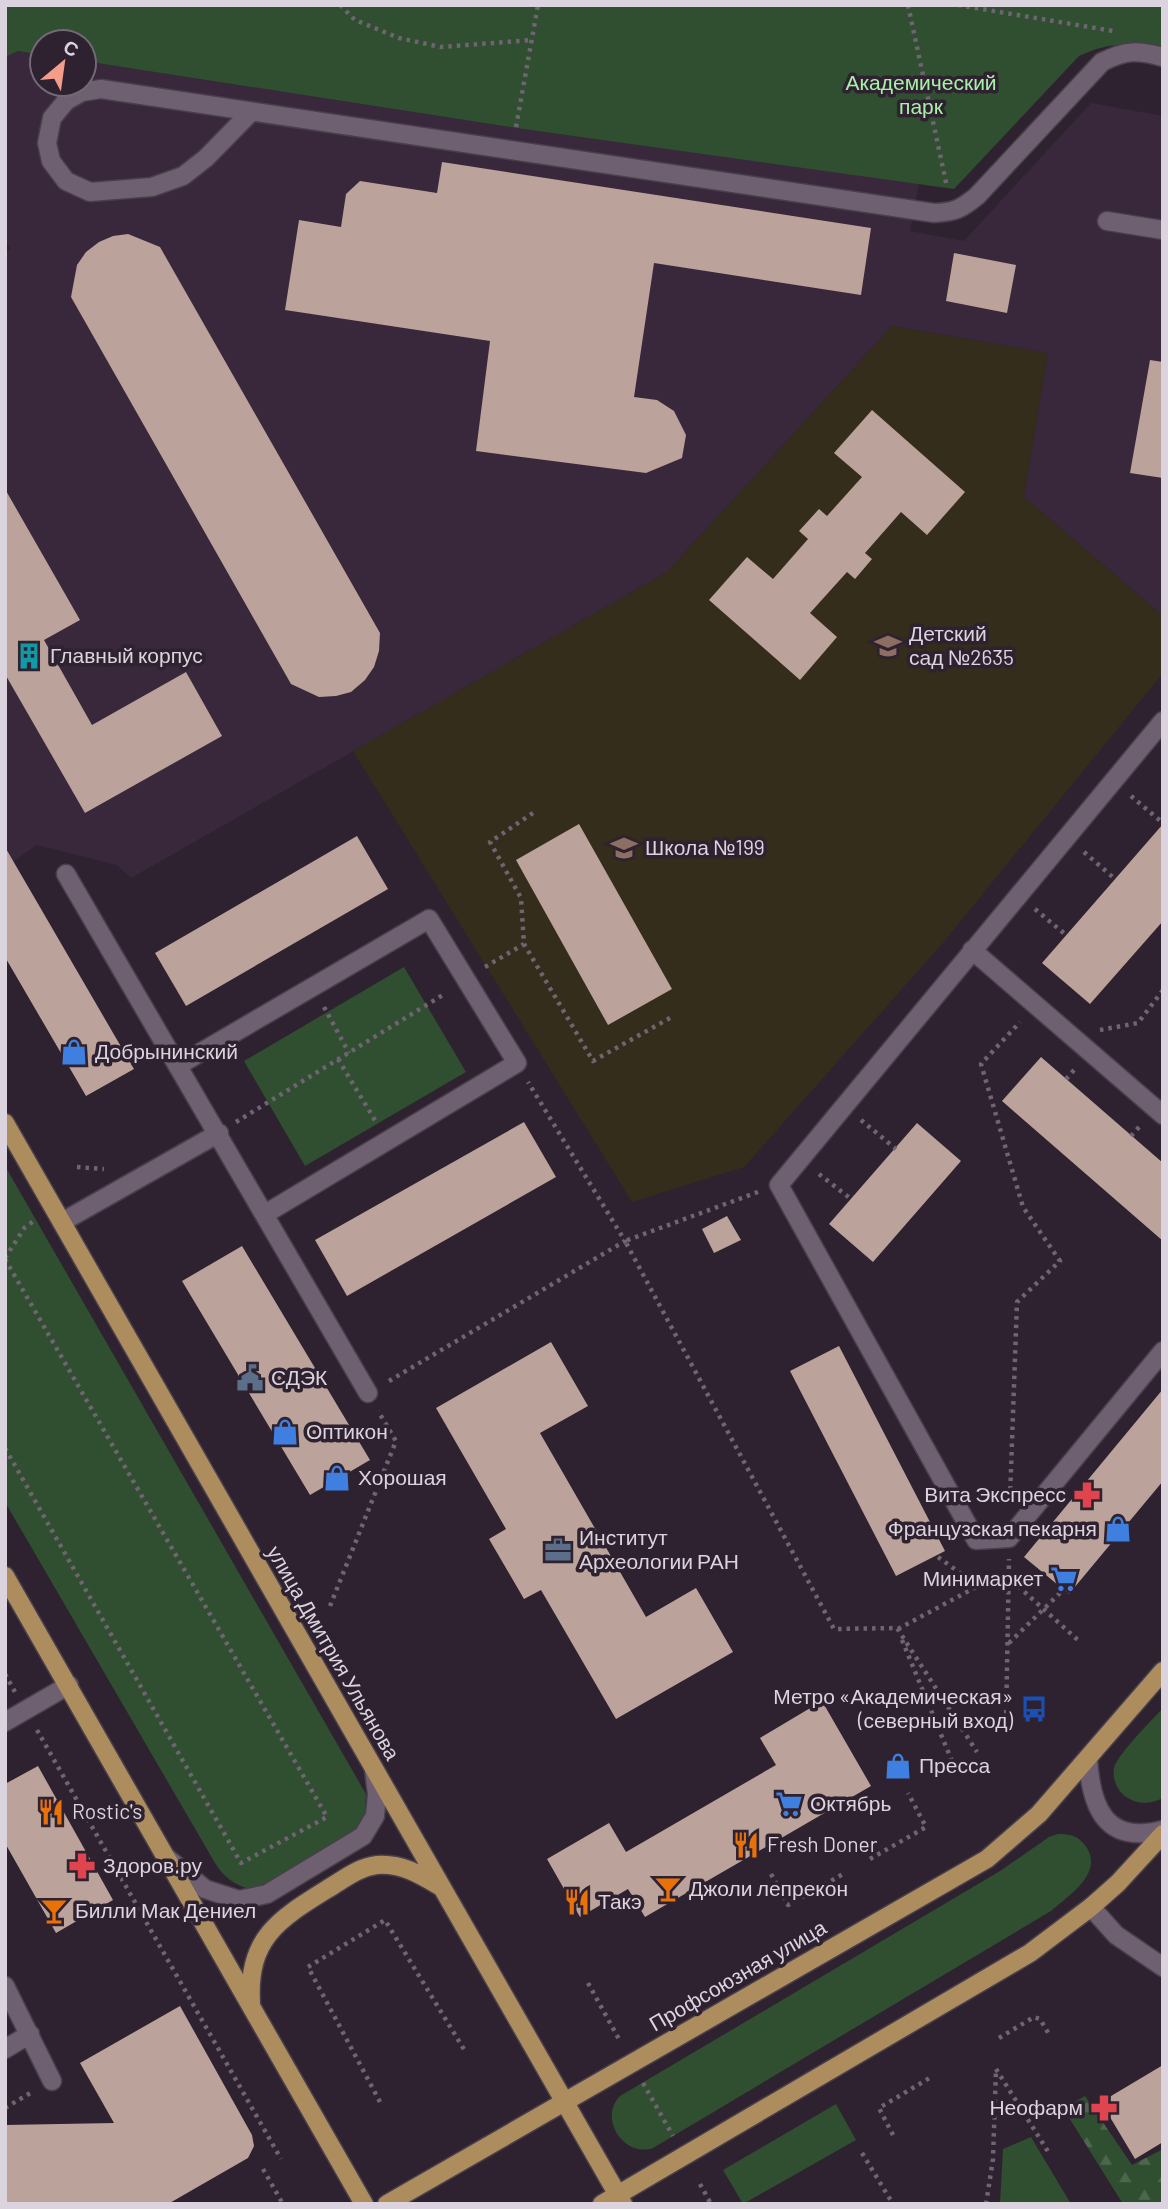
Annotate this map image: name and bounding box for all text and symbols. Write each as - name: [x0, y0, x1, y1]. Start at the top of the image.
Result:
- north arrow: [28, 28, 98, 98]
- text: С: [60, 34, 83, 61]
- park label: Академический парк: [845, 69, 997, 118]
- place label: Детский сад №2635: [909, 620, 1014, 669]
- school or university icon: Детский сад №2635: [873, 631, 903, 661]
- building icon: Главный корпус: [14, 641, 44, 671]
- place label: Главный корпус: [50, 642, 203, 667]
- school or university icon: Школа №199: [609, 833, 639, 863]
- place label: Школа №199: [645, 834, 765, 859]
- shop icon: Добрынинский: [59, 1037, 89, 1067]
- place label: Добрынинский: [95, 1038, 238, 1063]
- public building icon: СДЭК: [235, 1363, 265, 1393]
- place label: СДЭК: [271, 1364, 328, 1389]
- shop icon: Оптикон: [270, 1417, 300, 1447]
- place label: Оптикон: [306, 1418, 388, 1443]
- shop icon: Хорошая: [322, 1463, 352, 1493]
- place label: Хорошая: [358, 1464, 447, 1489]
- pharmacy icon: Вита Экспресс: [1072, 1480, 1102, 1510]
- place label: Вита Экспресс: [924, 1481, 1066, 1506]
- shop icon: Французская пекарня: [1103, 1514, 1133, 1544]
- place label: Французская пекарня: [888, 1515, 1097, 1540]
- place label: Институт Археологии РАН: [579, 1524, 739, 1573]
- office icon: Институт Археологии РАН: [543, 1535, 573, 1565]
- street label: улица Дмитрия Ульянова: [263, 1541, 406, 1764]
- supermarket icon: Минимаркет: [1049, 1564, 1079, 1594]
- place label: Минимаркет: [923, 1565, 1043, 1590]
- place label: Метро «Академическая» (северный вход): [773, 1683, 1014, 1732]
- bus stop icon: Метро «Академическая» (северный вход): [1019, 1694, 1049, 1724]
- shop icon: Пресса: [883, 1751, 913, 1781]
- place label: Пресса: [919, 1752, 990, 1777]
- supermarket icon: Октябрь: [774, 1789, 804, 1819]
- place label: Октябрь: [810, 1790, 891, 1815]
- restaurant icon: Rostic's: [36, 1797, 66, 1827]
- place label: Rostic's: [72, 1798, 142, 1823]
- restaurant icon: Fresh Doner: [731, 1830, 761, 1860]
- place label: Fresh Doner: [767, 1831, 878, 1856]
- pharmacy icon: Здоров.ру: [67, 1851, 97, 1881]
- place label: Здоров.ру: [103, 1852, 202, 1877]
- bar icon: Джоли лепрекон: [653, 1874, 683, 1904]
- place label: Джоли лепрекон: [689, 1875, 848, 1900]
- restaurant icon: Такэ: [562, 1887, 592, 1917]
- place label: Такэ: [598, 1888, 642, 1913]
- bar icon: Билли Мак Дениел: [39, 1896, 69, 1926]
- place label: Билли Мак Дениел: [75, 1897, 256, 1922]
- street label: Профсоюзная улица: [644, 1914, 830, 2036]
- pharmacy icon: Неофарм: [1089, 2093, 1119, 2123]
- place label: Неофарм: [989, 2094, 1083, 2119]

